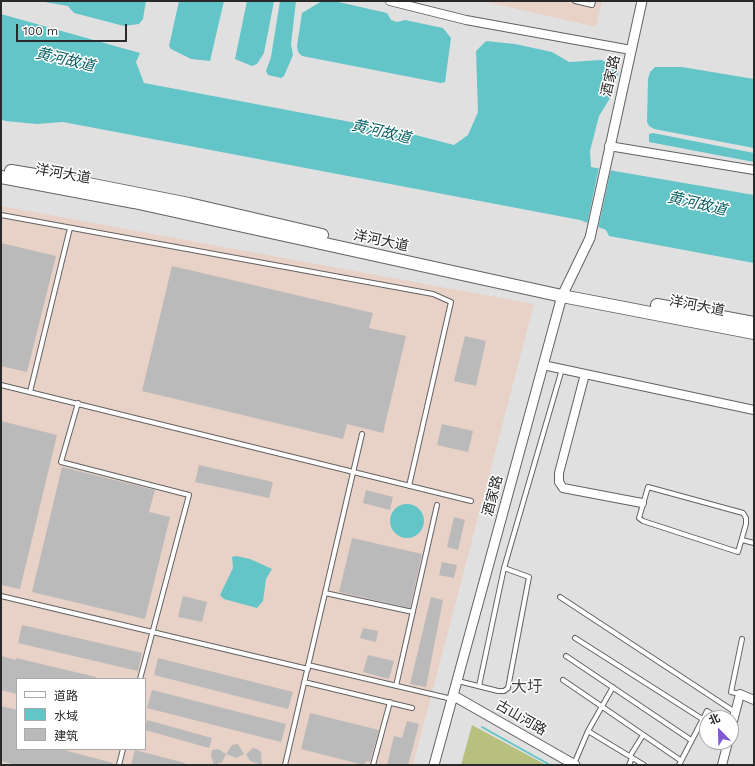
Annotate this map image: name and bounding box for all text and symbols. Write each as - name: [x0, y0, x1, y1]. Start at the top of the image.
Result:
- scale bar: [18, 16, 129, 42]
- text: 100 m: [23, 24, 58, 38]
- water label: 黄河故道: [34, 44, 96, 76]
- street label: 酒家路: [598, 54, 624, 98]
- water label: 黄河故道: [350, 116, 412, 148]
- street label: 洋河大道: [34, 161, 92, 187]
- water label: 黄河故道: [666, 188, 728, 220]
- street label: 洋河大道: [352, 227, 410, 255]
- street label: 洋河大道: [668, 292, 726, 320]
- street label: 酒家路: [479, 474, 507, 518]
- district label: 大圩: [511, 677, 543, 697]
- legend: [16, 678, 146, 750]
- text: 道路: [54, 689, 78, 703]
- street label: 古山河路: [493, 697, 549, 739]
- text: 水域: [54, 709, 78, 723]
- north arrow: [699, 710, 739, 750]
- text: 北: [707, 711, 722, 728]
- text: 建筑: [54, 729, 78, 743]

